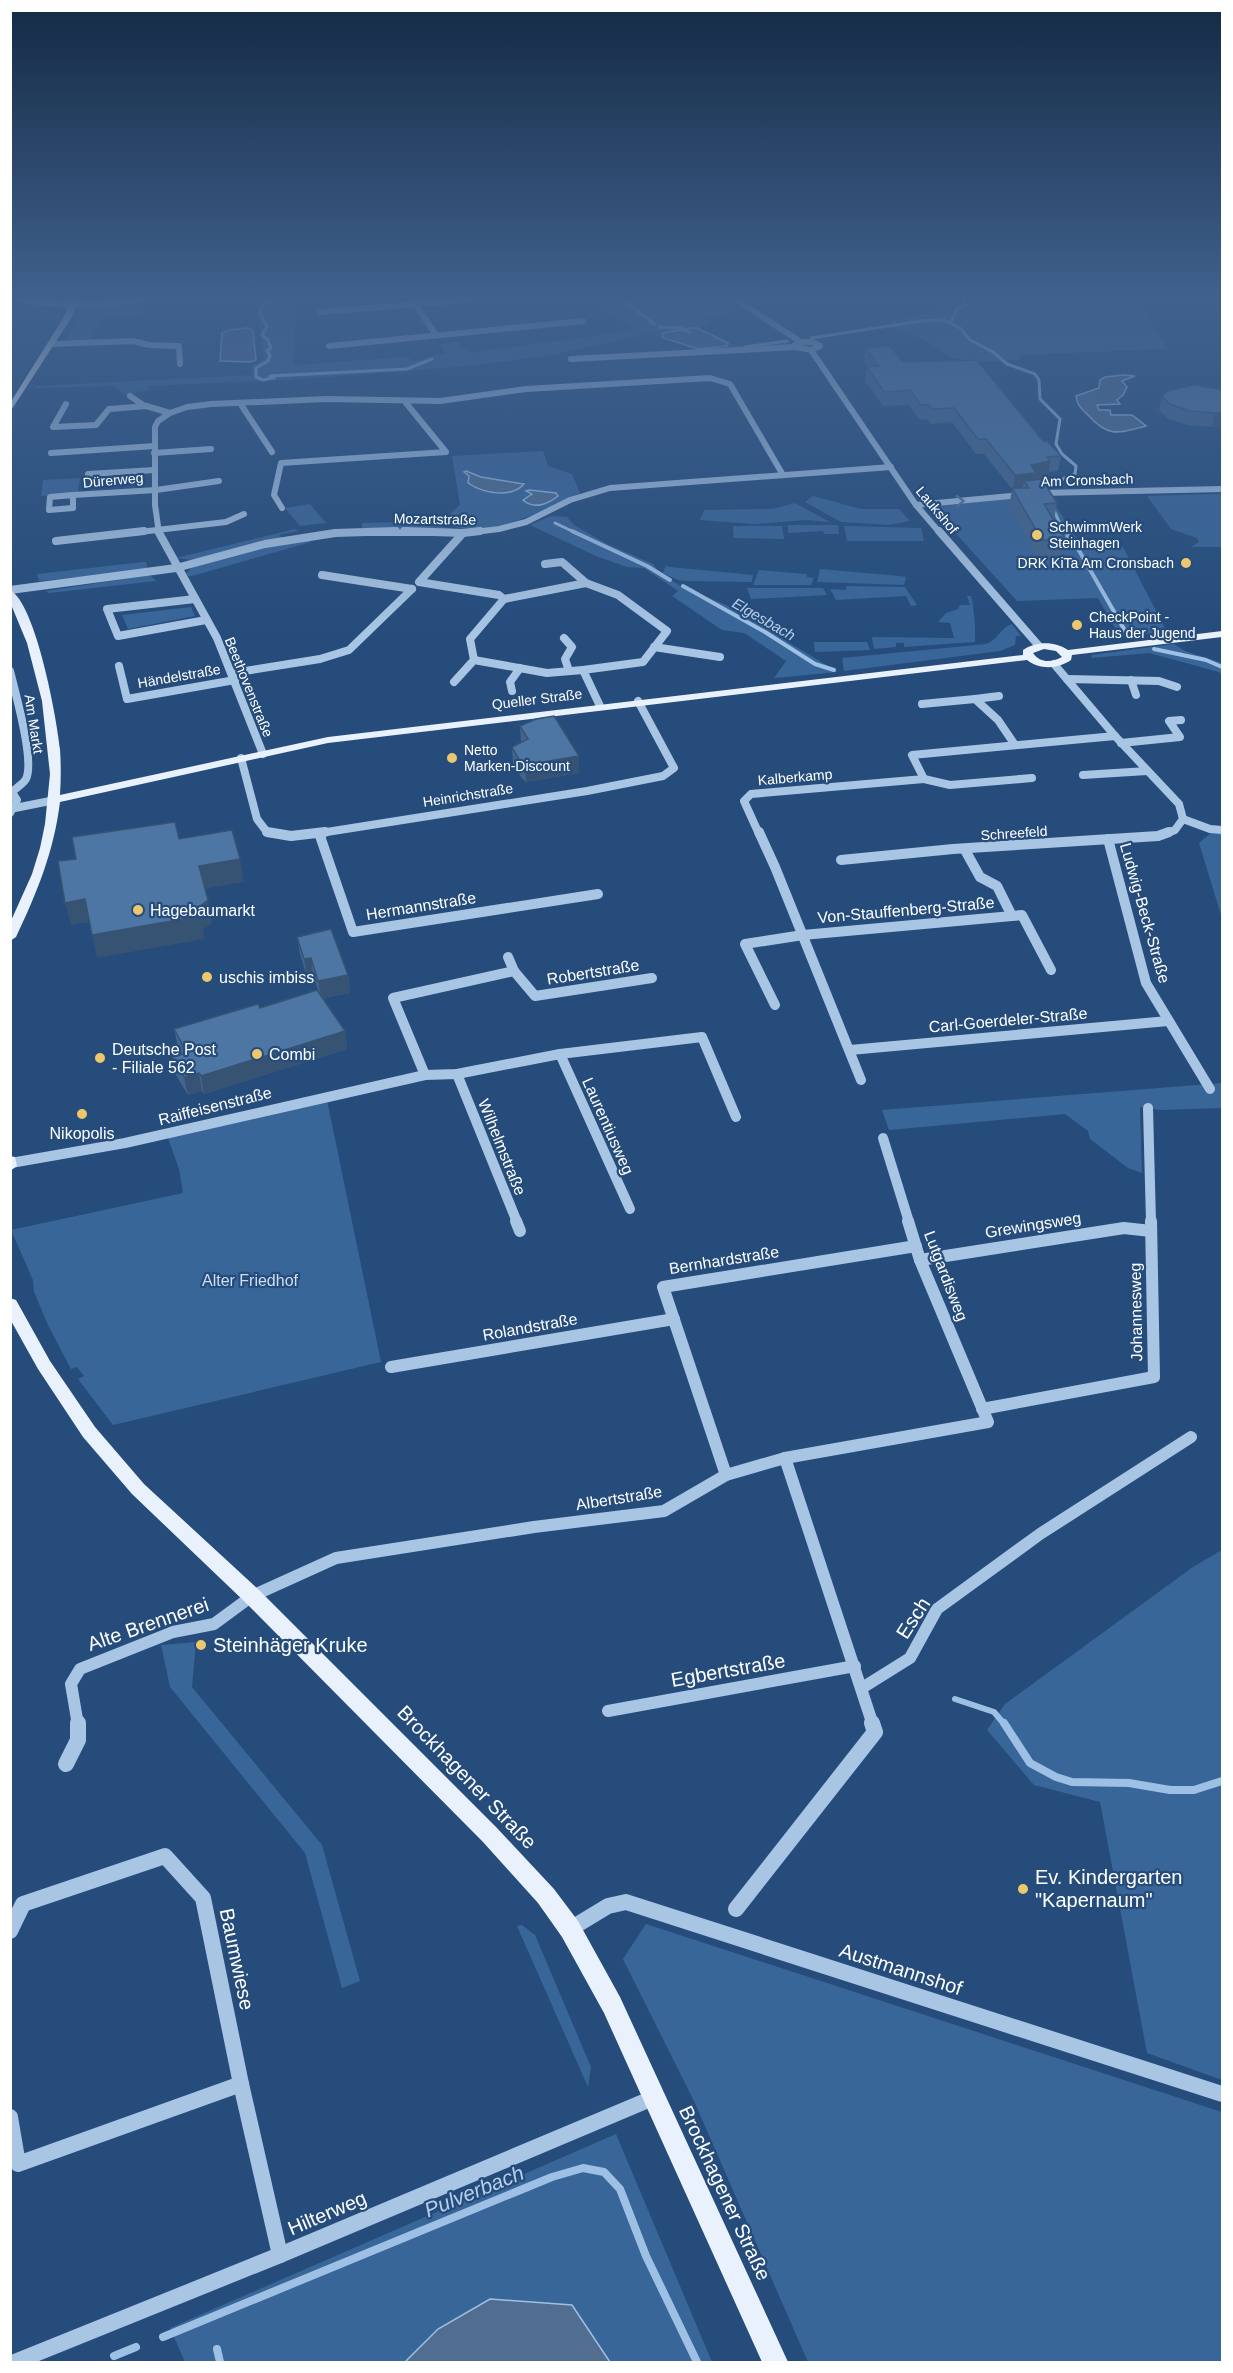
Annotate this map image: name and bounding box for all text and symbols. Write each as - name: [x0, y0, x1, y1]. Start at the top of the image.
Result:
- street label: Dürerweg: [82, 469, 144, 491]
- street label: Am Cronsbach: [1040, 470, 1134, 490]
- street label: Laukshof: [913, 483, 961, 537]
- one-way arrow: [956, 495, 965, 508]
- street label: Mozartstraße: [394, 510, 477, 528]
- place label: SchwimmWerk Steinhagen: [1049, 519, 1143, 551]
- marker: SchwimmWerk Steinhagen: [1030, 528, 1044, 542]
- place label: DRK KiTa Am Cronsbach: [1018, 555, 1174, 571]
- marker: DRK KiTa Am Cronsbach: [1179, 556, 1193, 570]
- water label: Elgesbach: [729, 594, 799, 644]
- place label: CheckPoint - Haus der Jugend: [1089, 609, 1196, 641]
- marker: CheckPoint - Haus der Jugend: [1070, 618, 1084, 632]
- street label: Beethovenstraße: [222, 635, 276, 740]
- street label: Händelstraße: [136, 661, 222, 691]
- street label: Queller Straße: [491, 685, 583, 712]
- street label: Am Markt: [21, 693, 47, 755]
- place label: Netto Marken-Discount: [464, 742, 570, 774]
- marker: Netto Marken-Discount: [445, 751, 459, 765]
- street label: Kalberkamp: [757, 766, 833, 788]
- street label: Heinrichstraße: [422, 780, 514, 810]
- street label: Schreefeld: [980, 823, 1048, 843]
- street label: Ludwig-Beck-Straße: [1117, 841, 1173, 985]
- street label: Hermannstraße: [365, 889, 477, 923]
- street label: Von-Stauffenberg-Straße: [817, 894, 995, 926]
- place label: Hagebaumarkt: [150, 902, 256, 919]
- marker: Hagebaumarkt: [131, 903, 145, 917]
- street label: Robertstraße: [546, 956, 641, 988]
- place label: uschis imbiss: [219, 969, 314, 986]
- marker: uschis imbiss: [200, 970, 214, 984]
- street label: Carl-Goerdeler-Straße: [928, 1005, 1088, 1035]
- place label: Deutsche Post - Filiale 562: [112, 1041, 217, 1076]
- place label: Combi: [269, 1046, 315, 1063]
- marker: Combi: [250, 1047, 264, 1061]
- marker: Deutsche Post - Filiale 562: [93, 1051, 107, 1065]
- street label: Laurentiusweg: [579, 1075, 637, 1177]
- street label: Raiffeisenstraße: [157, 1084, 274, 1128]
- street label: Wilhelmstraße: [475, 1096, 529, 1198]
- marker: Nikopolis: [75, 1107, 89, 1121]
- place label: Nikopolis: [50, 1125, 114, 1142]
- street label: Grewingsweg: [984, 1209, 1082, 1241]
- street label: Lutgardisweg: [921, 1229, 971, 1323]
- street label: Bernhardstraße: [668, 1243, 780, 1277]
- street label: Johannesweg: [1127, 1262, 1145, 1362]
- park label: Alter Friedhof: [202, 1272, 299, 1289]
- street label: Rolandstraße: [481, 1310, 579, 1344]
- street label: Albertstraße: [575, 1483, 663, 1513]
- street label: Alte Brennerei: [84, 1593, 212, 1655]
- street label: Esch: [892, 1593, 934, 1643]
- place label: Steinhäger Kruke: [213, 1634, 368, 1656]
- marker: Steinhäger Kruke: [194, 1638, 208, 1652]
- street label: Egbertstraße: [669, 1649, 787, 1691]
- street label: Brockhagener Straße: [393, 1701, 541, 1853]
- place label: Ev. Kindergarten "Kapernaum": [1035, 1866, 1183, 1911]
- marker: Ev. Kindergarten "Kapernaum": [1016, 1882, 1030, 1896]
- street label: Baumwiese: [215, 1906, 259, 2012]
- street label: Austmannshof: [837, 1939, 966, 1999]
- street label: Brockhagener Straße: [675, 2102, 775, 2284]
- water label: Pulverbach: [421, 2161, 527, 2221]
- street label: Hilterweg: [284, 2187, 370, 2239]

